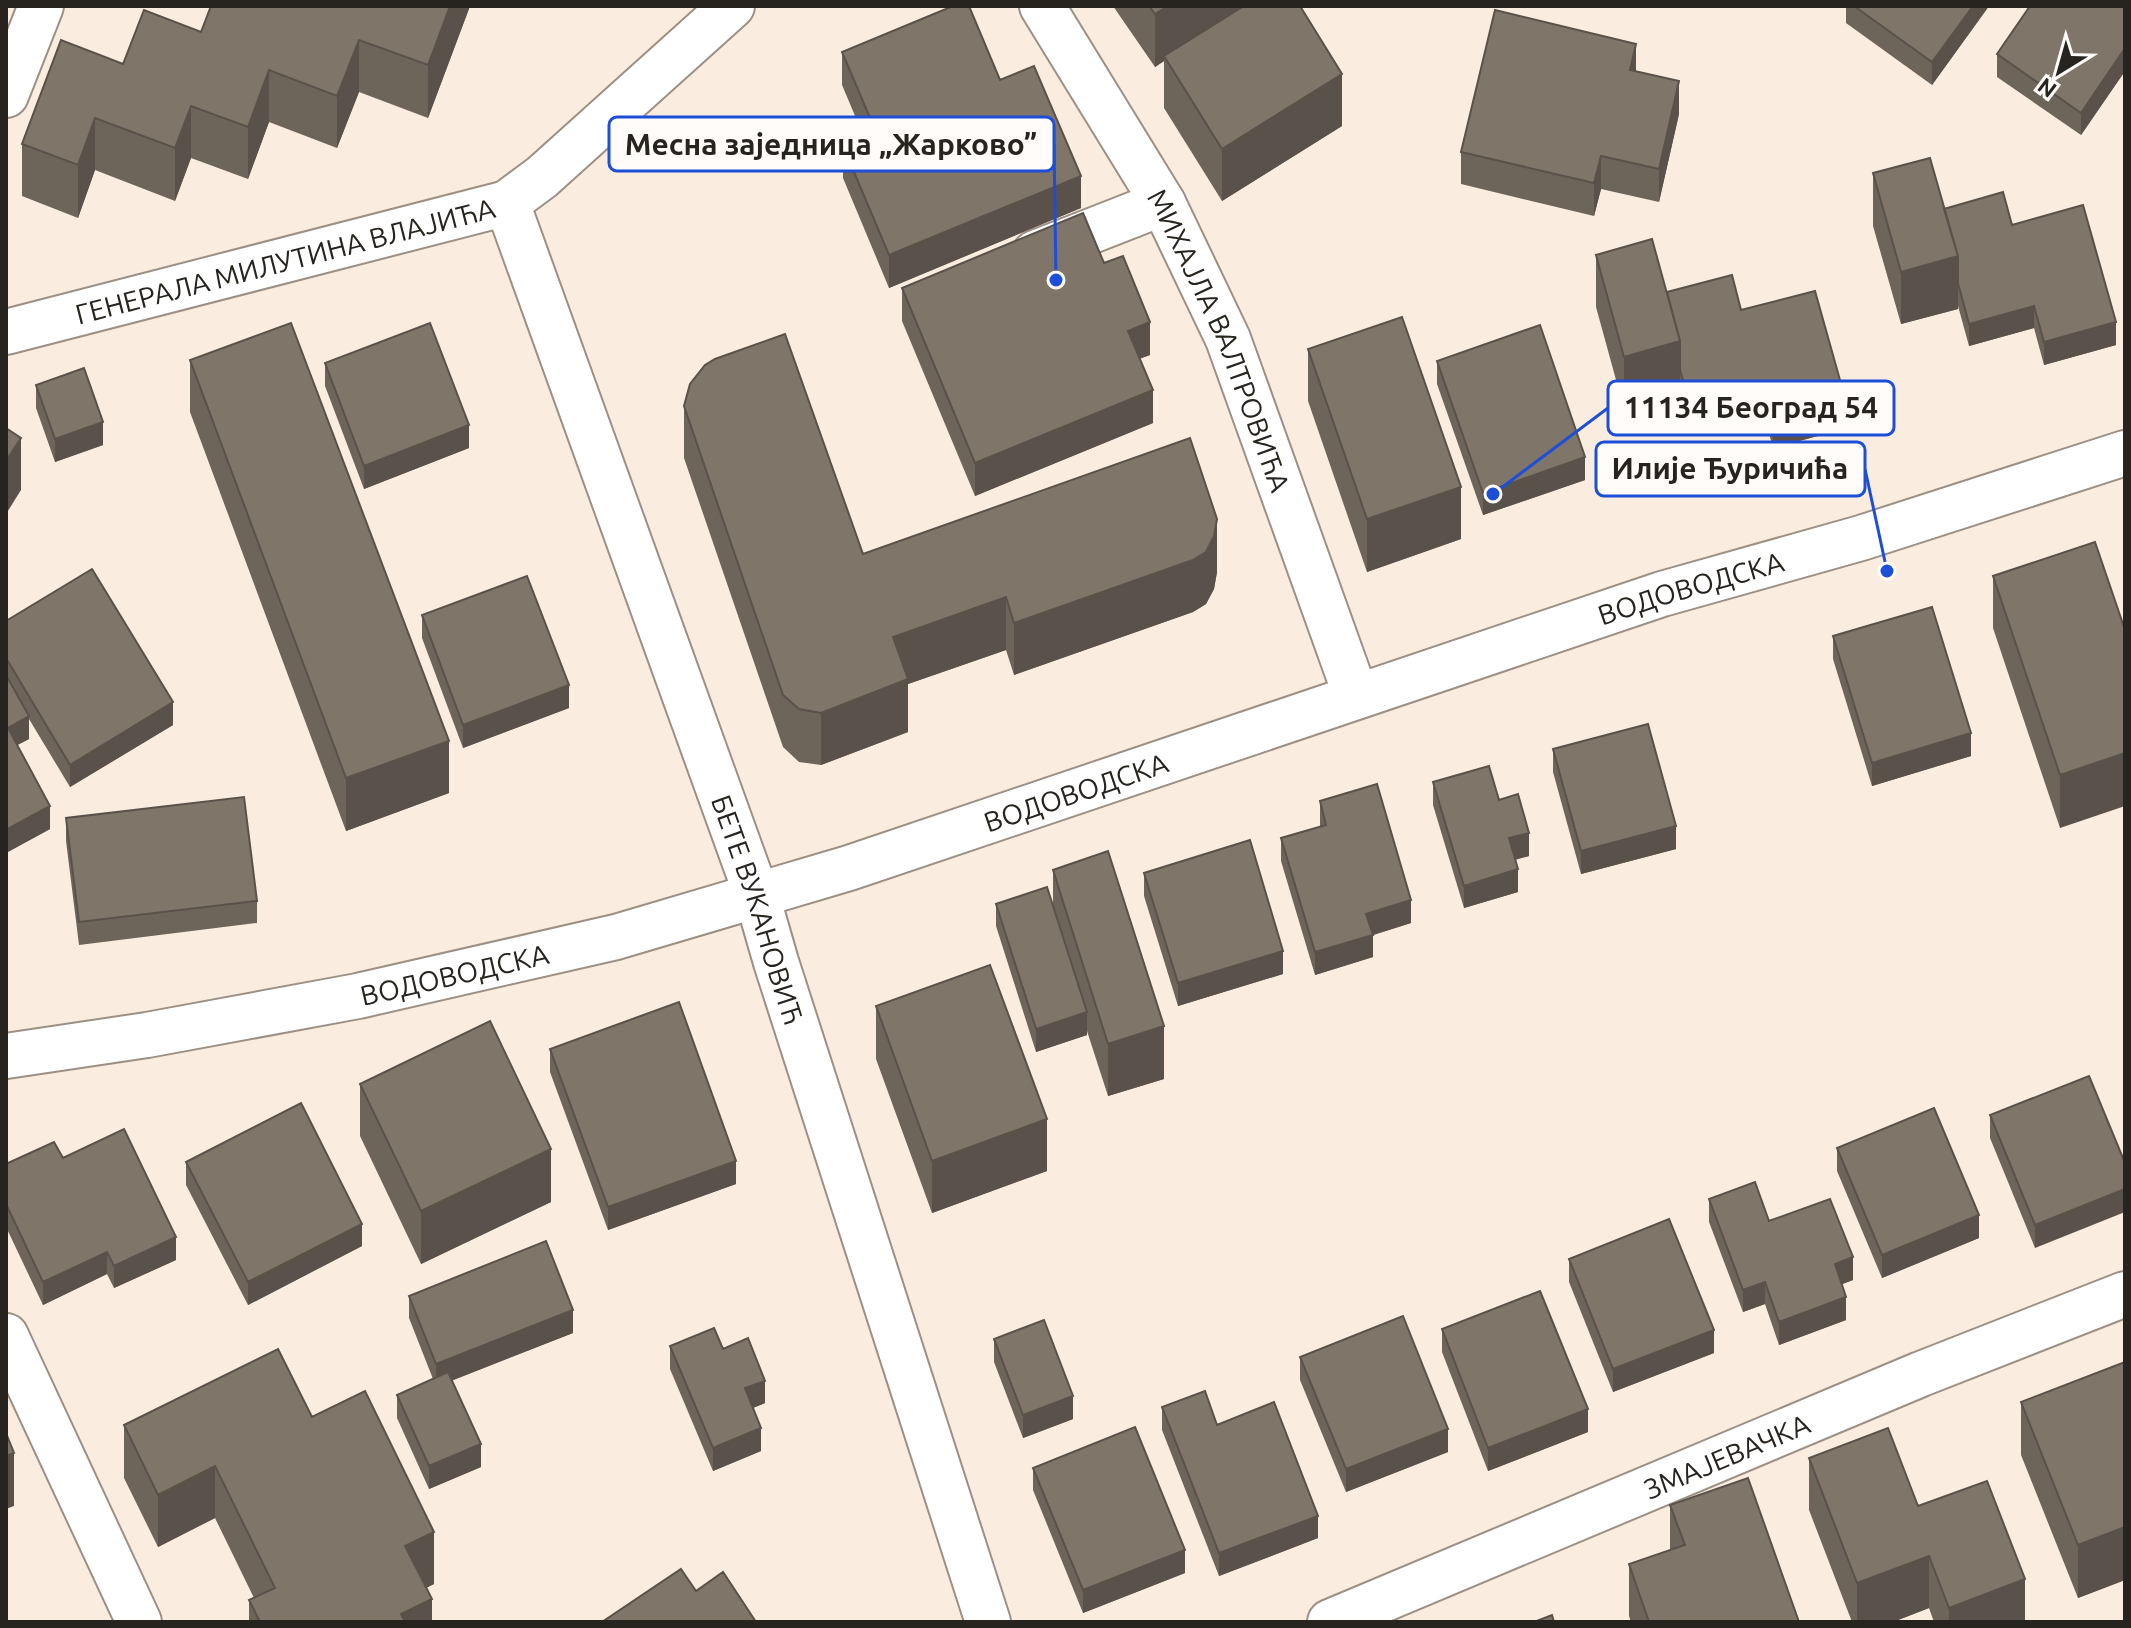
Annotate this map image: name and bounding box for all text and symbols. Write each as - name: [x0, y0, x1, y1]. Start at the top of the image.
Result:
- north arrow: [2019, 32, 2099, 112]
- text: N: [2033, 73, 2061, 103]
- callout: Месна заједница „Жарково”: [609, 117, 1054, 171]
- text: Месна заједница „Жарково”: [625, 127, 1037, 161]
- street label: МИХАЈЛА ВАЛТРОВИЋА: [1142, 183, 1297, 496]
- street label: ГЕНЕРАЛА МИЛУТИНА ВЛАЈИЋА: [72, 191, 498, 329]
- callout: 11134 Београд 54: [1608, 381, 1894, 435]
- text: 11134 Београд 54: [1624, 390, 1878, 424]
- callout: Илије Ђуричића: [1596, 442, 1865, 496]
- text: Илије Ђуричића: [1612, 451, 1848, 485]
- street label: ВОДОВОДСКА: [1594, 545, 1787, 630]
- street label: ВОДОВОДСКА: [980, 746, 1172, 837]
- street label: БЕТЕ ВУКАНОВИЋ: [706, 791, 810, 1028]
- street label: ВОДОВОДСКА: [357, 937, 552, 1011]
- street label: ЗМАЈЕВАЧКА: [1639, 1407, 1814, 1504]

